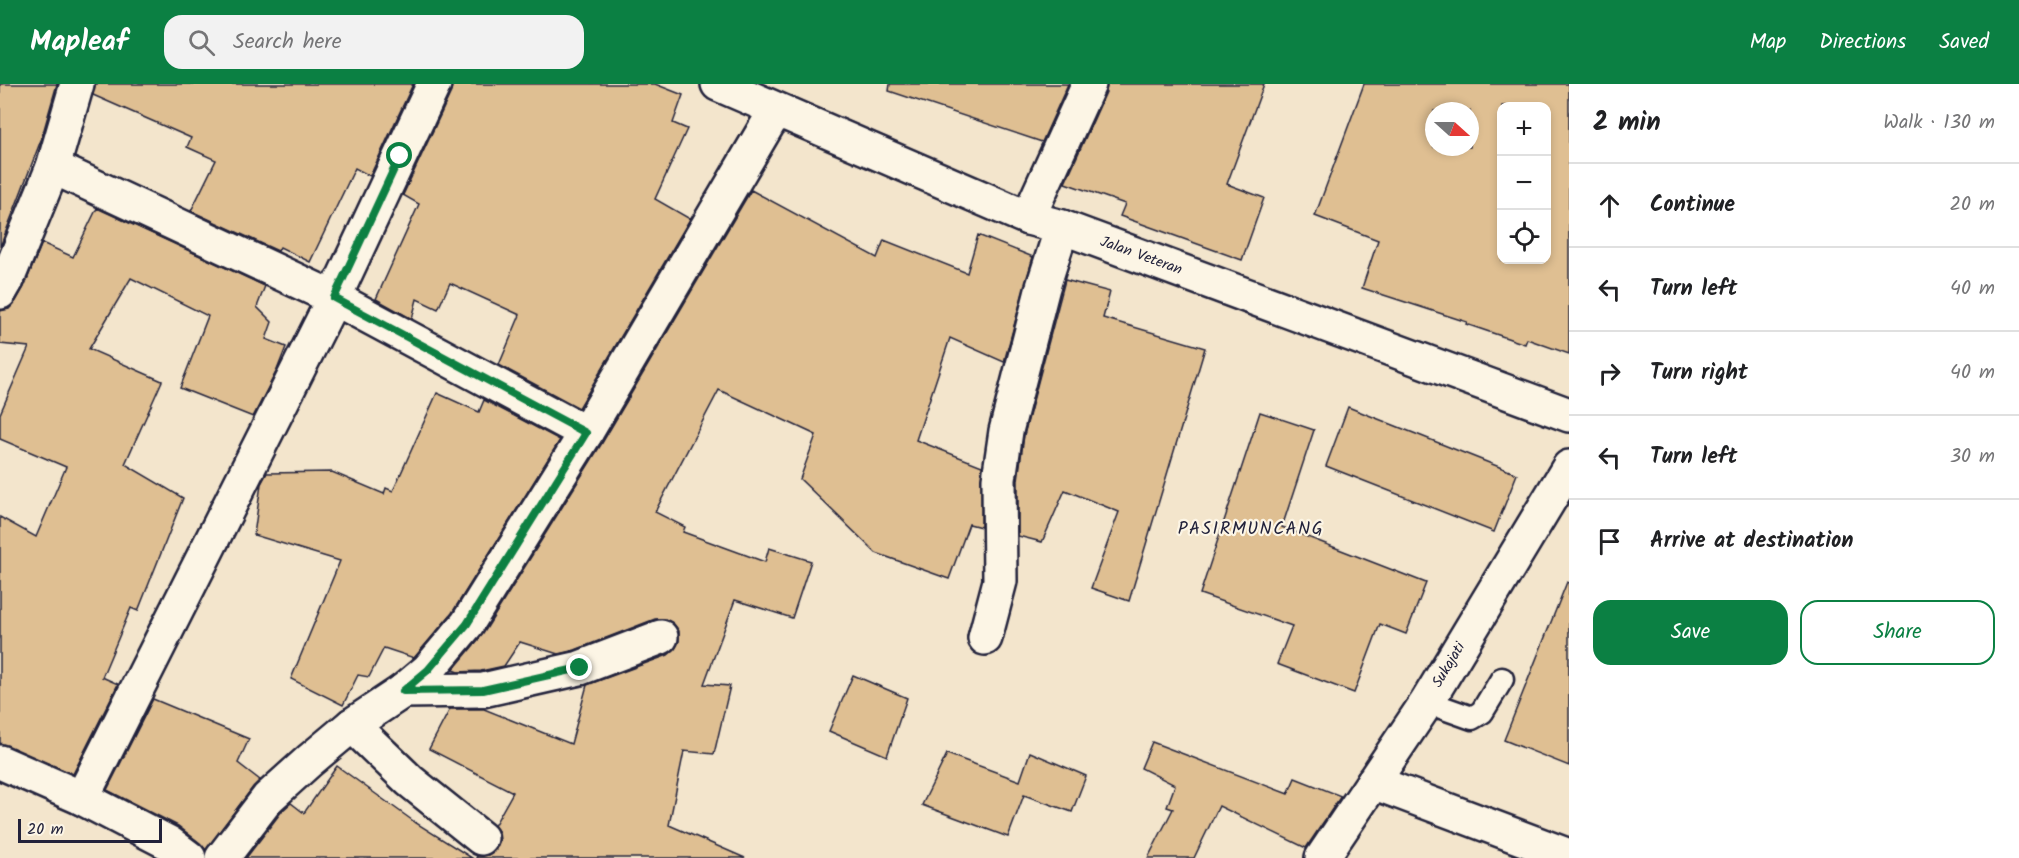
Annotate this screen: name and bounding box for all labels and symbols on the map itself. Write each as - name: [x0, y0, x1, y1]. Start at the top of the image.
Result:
- north arrow: [1425, 102, 1479, 156]
- route start: [386, 142, 412, 168]
- street label: Jalan Veteran: [1096, 230, 1186, 282]
- district label: PASIRMUNCANG: [1178, 515, 1324, 544]
- street label: Sukajati: [1426, 636, 1473, 692]
- route end: [566, 654, 592, 680]
- scale bar: [18, 816, 162, 844]

